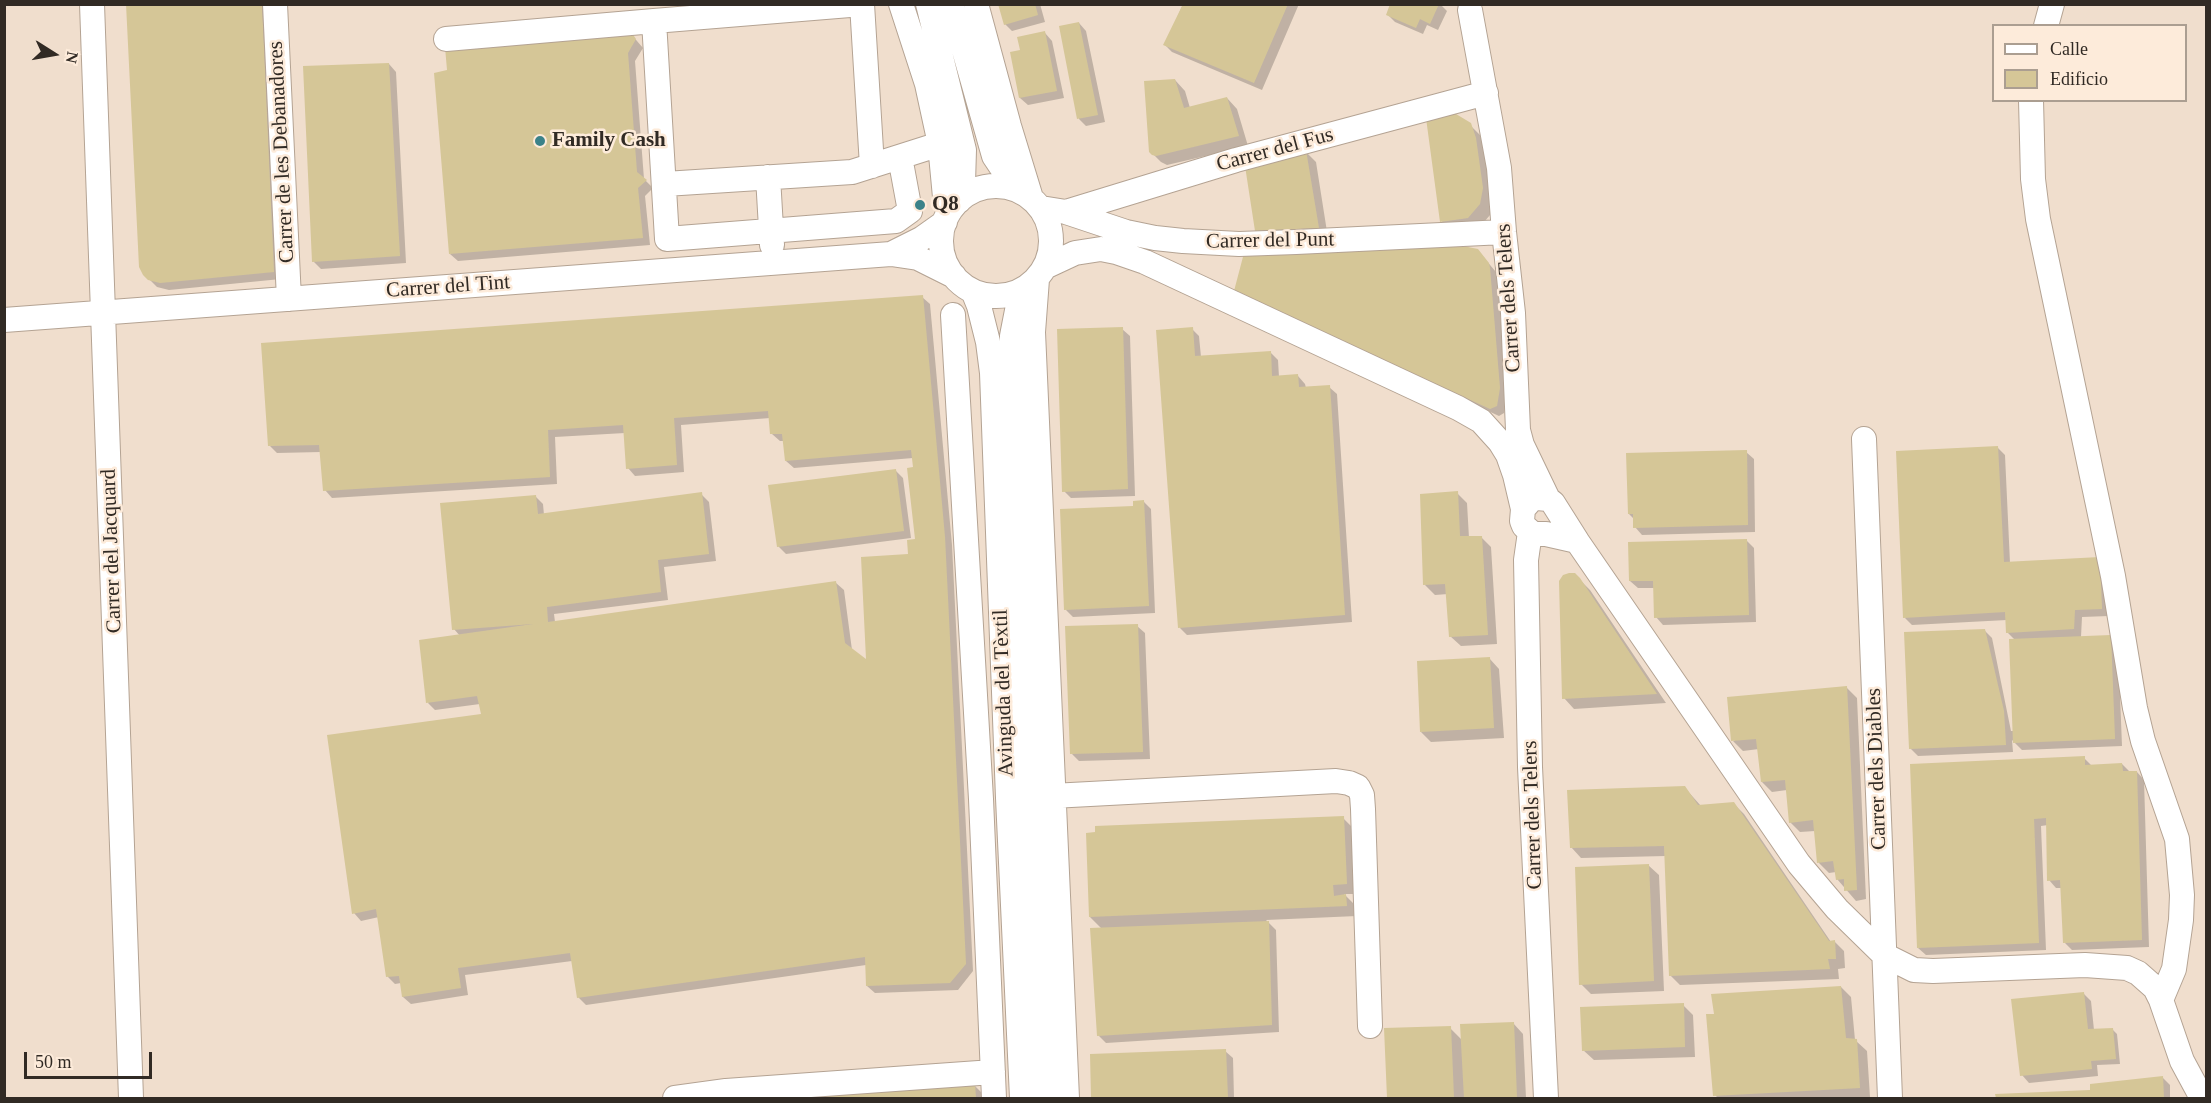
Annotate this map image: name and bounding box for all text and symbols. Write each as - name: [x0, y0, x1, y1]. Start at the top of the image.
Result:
- north arrow: [24, 24, 84, 84]
- legend: [1992, 24, 2187, 102]
- text: Calle: [2050, 39, 2088, 59]
- street label: Carrer de les Debanadores: [264, 40, 300, 264]
- text: N: [63, 50, 82, 65]
- text: Edificio: [2050, 69, 2108, 89]
- street label: Carrer del Fus: [1214, 122, 1336, 178]
- place label: Family Cash: [552, 128, 666, 154]
- marker: Family Cash: [533, 134, 547, 148]
- place label: Q8: [932, 192, 959, 218]
- marker: Q8: [913, 198, 927, 212]
- street label: Carrer dels Telers: [1491, 223, 1527, 373]
- street label: Carrer del Punt: [1206, 227, 1334, 255]
- street label: Carrer del Tint: [385, 270, 511, 304]
- street label: Carrer del Jacquard: [97, 468, 127, 634]
- street label: Avinguda del Tèxtil: [988, 609, 1020, 777]
- street label: Carrer dels Diables: [1862, 688, 1892, 850]
- street label: Carrer dels Telers: [1518, 740, 1548, 890]
- scale bar: [27, 1040, 154, 1078]
- text: 50 m: [35, 1052, 72, 1072]

